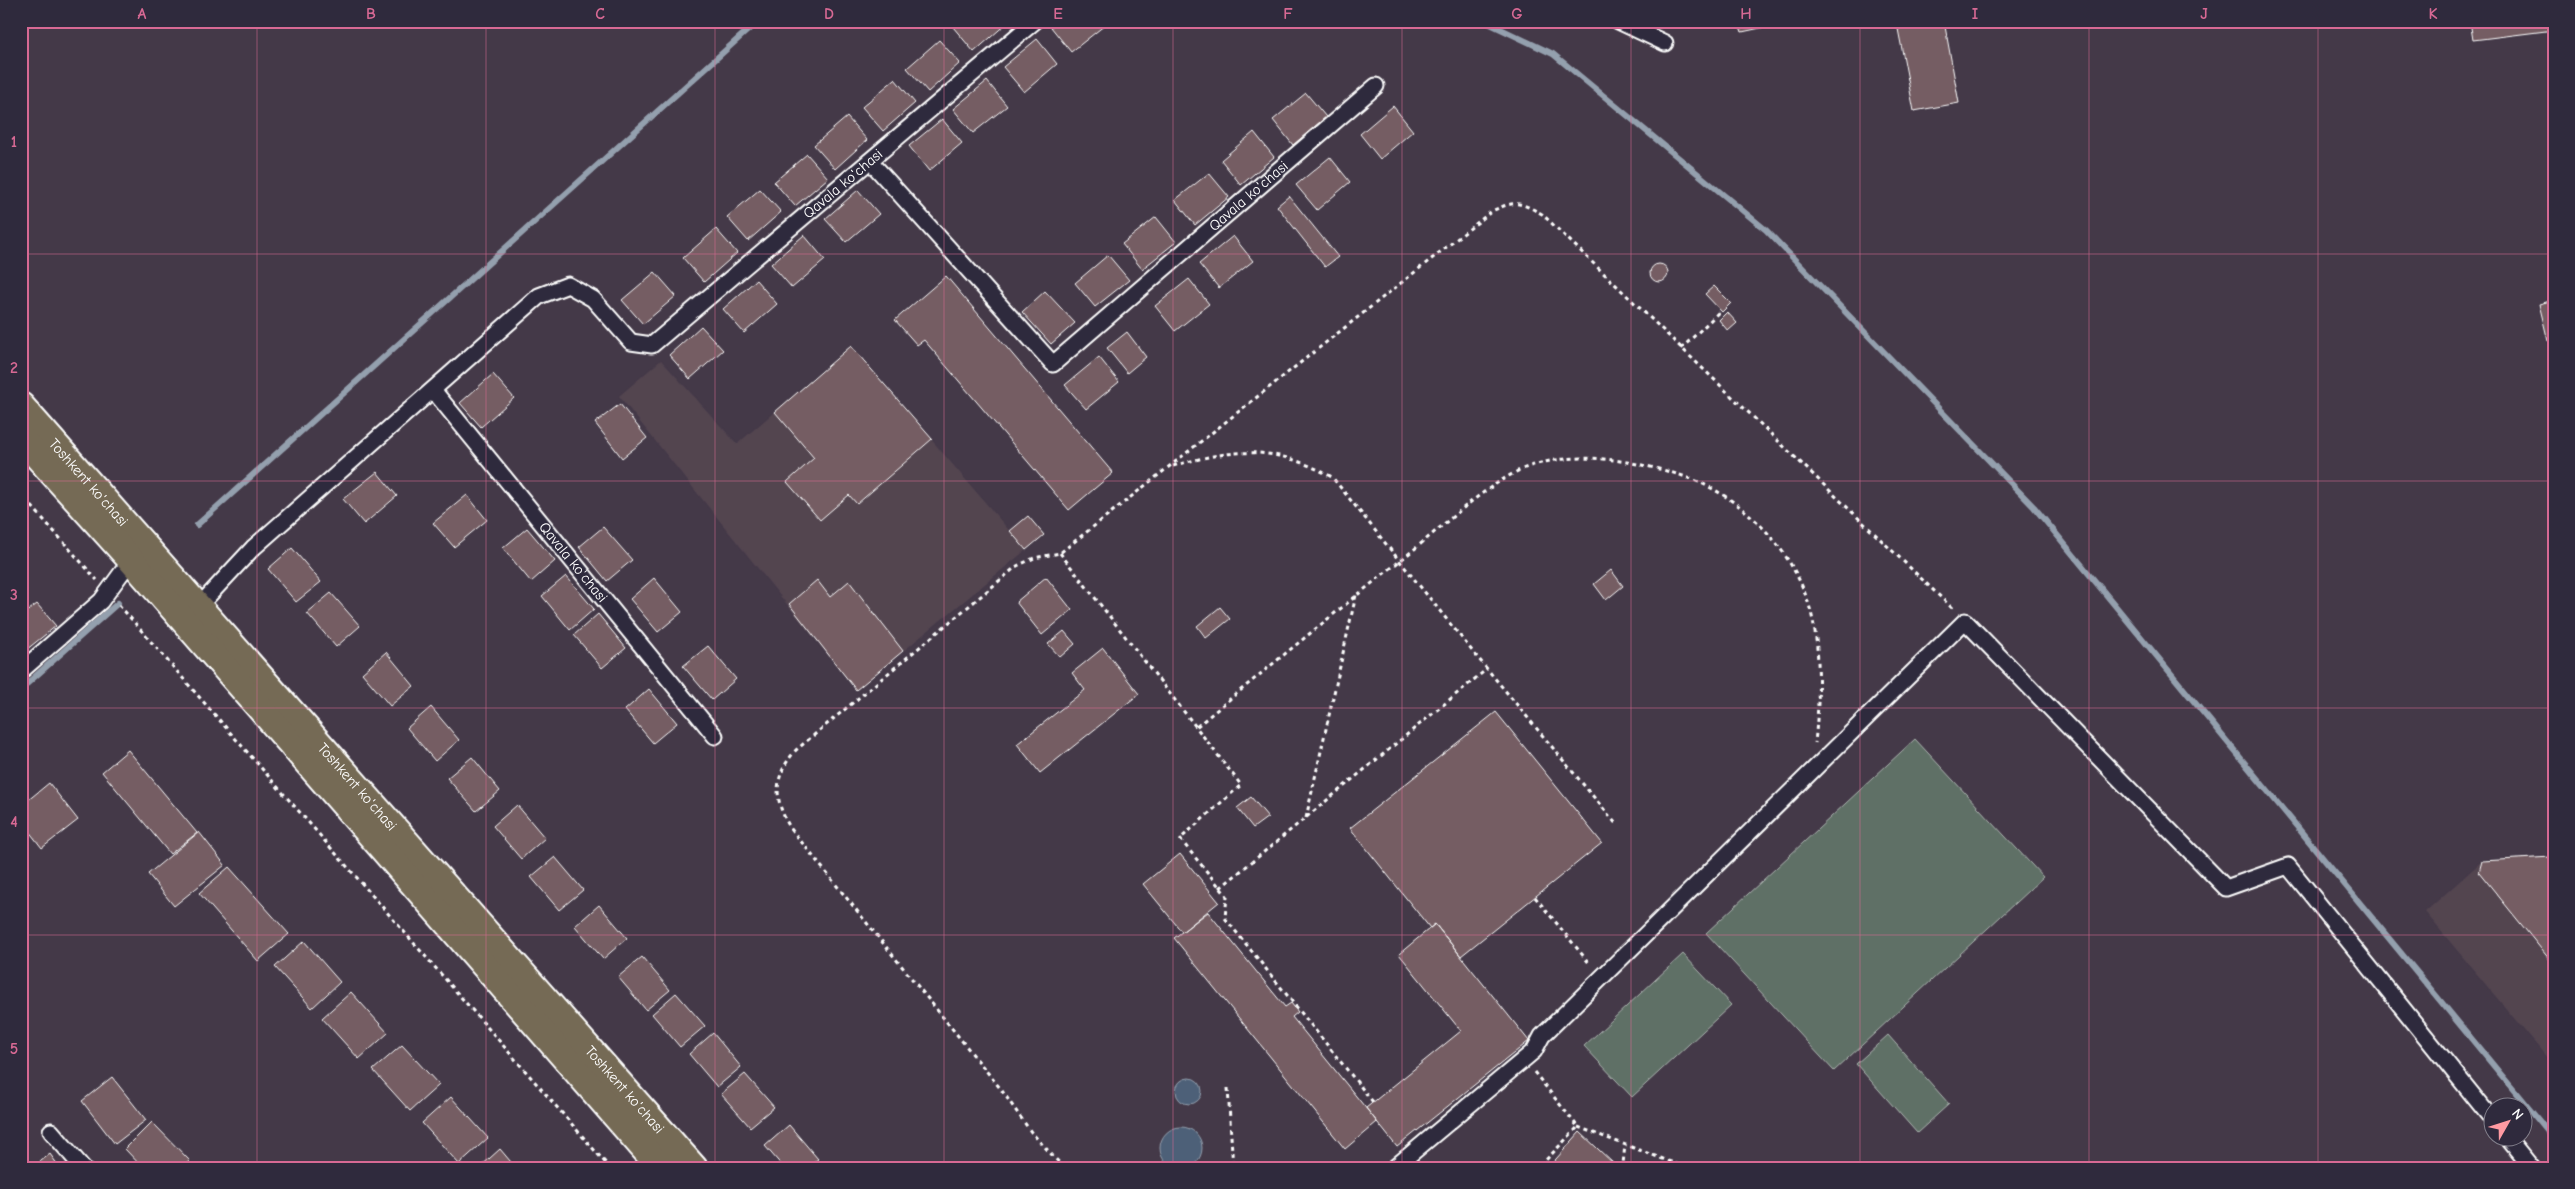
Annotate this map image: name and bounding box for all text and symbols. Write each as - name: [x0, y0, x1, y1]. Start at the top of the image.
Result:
- text: A: [138, 5, 147, 23]
- text: B: [366, 5, 376, 23]
- text: C: [595, 5, 605, 23]
- text: D: [824, 5, 834, 23]
- text: E: [1053, 5, 1063, 23]
- text: F: [1283, 5, 1293, 23]
- text: G: [1511, 5, 1523, 23]
- text: H: [1740, 5, 1752, 23]
- text: I: [1972, 5, 1978, 23]
- text: J: [2200, 5, 2208, 23]
- text: K: [2428, 5, 2438, 23]
- text: 1: [11, 133, 17, 151]
- street label: Qavala ko'chasi: [799, 145, 886, 222]
- street label: Qavala ko'chasi: [1205, 157, 1292, 235]
- text: 2: [10, 359, 18, 377]
- street label: Toshkent ko'chasi: [45, 435, 132, 530]
- street label: Qavala ko'chasi: [535, 518, 611, 606]
- text: 3: [10, 586, 18, 604]
- street label: Toshkent ko'chasi: [314, 739, 401, 834]
- text: 4: [10, 813, 18, 831]
- text: 5: [10, 1040, 18, 1058]
- street label: Toshkent ko'chasi: [581, 1042, 668, 1137]
- north arrow: [2482, 1096, 2532, 1146]
- text: N: [2508, 1105, 2527, 1123]

